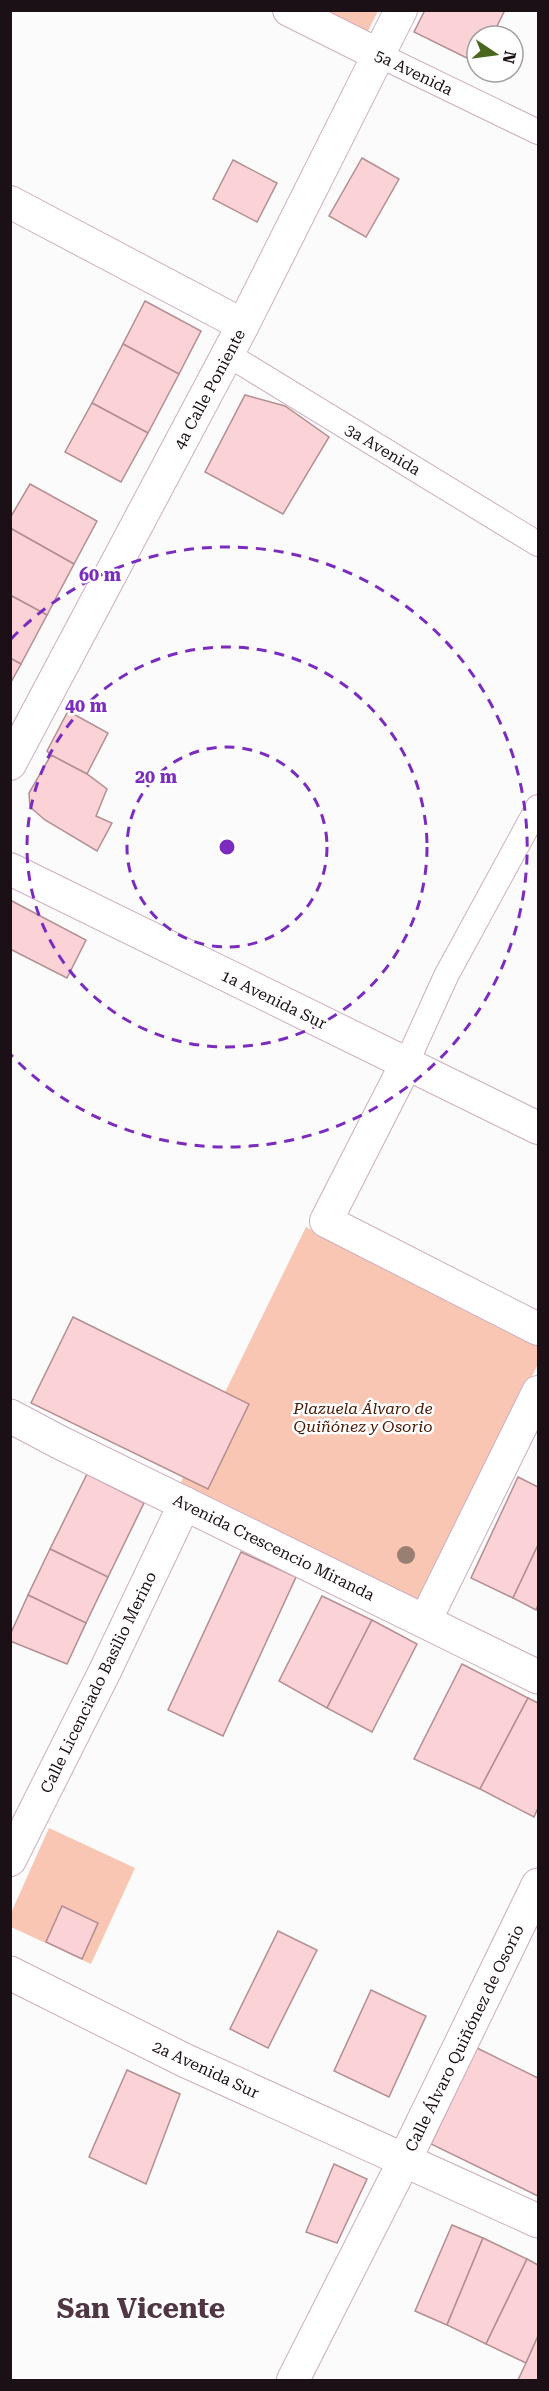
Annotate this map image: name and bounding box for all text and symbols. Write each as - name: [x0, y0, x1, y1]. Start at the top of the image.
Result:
- north arrow: [465, 24, 525, 84]
- street label: 5a Avenida: [372, 45, 456, 100]
- text: N: [498, 49, 520, 65]
- street label: 4a Calle Poniente: [170, 326, 249, 453]
- street label: 3a Avenida: [342, 420, 424, 479]
- text: 60 m: [79, 564, 122, 585]
- text: 40 m: [65, 695, 108, 716]
- text: 20 m: [135, 766, 178, 787]
- centre of rings: [217, 837, 237, 857]
- street label: 1a Avenida Sur: [218, 966, 330, 1033]
- park label: Plazuela Álvaro de Quiñónez y Osorio: [292, 1399, 433, 1436]
- street label: Avenida Crescencio Miranda: [170, 1490, 378, 1605]
- street label: Calle Licenciado Basilio Merino: [36, 1568, 161, 1796]
- street label: Calle Álvaro Quiñónez de Osorio: [401, 1921, 528, 2155]
- street label: 2a Avenida Sur: [150, 2037, 262, 2103]
- district label: San Vicente: [57, 2292, 225, 2325]

